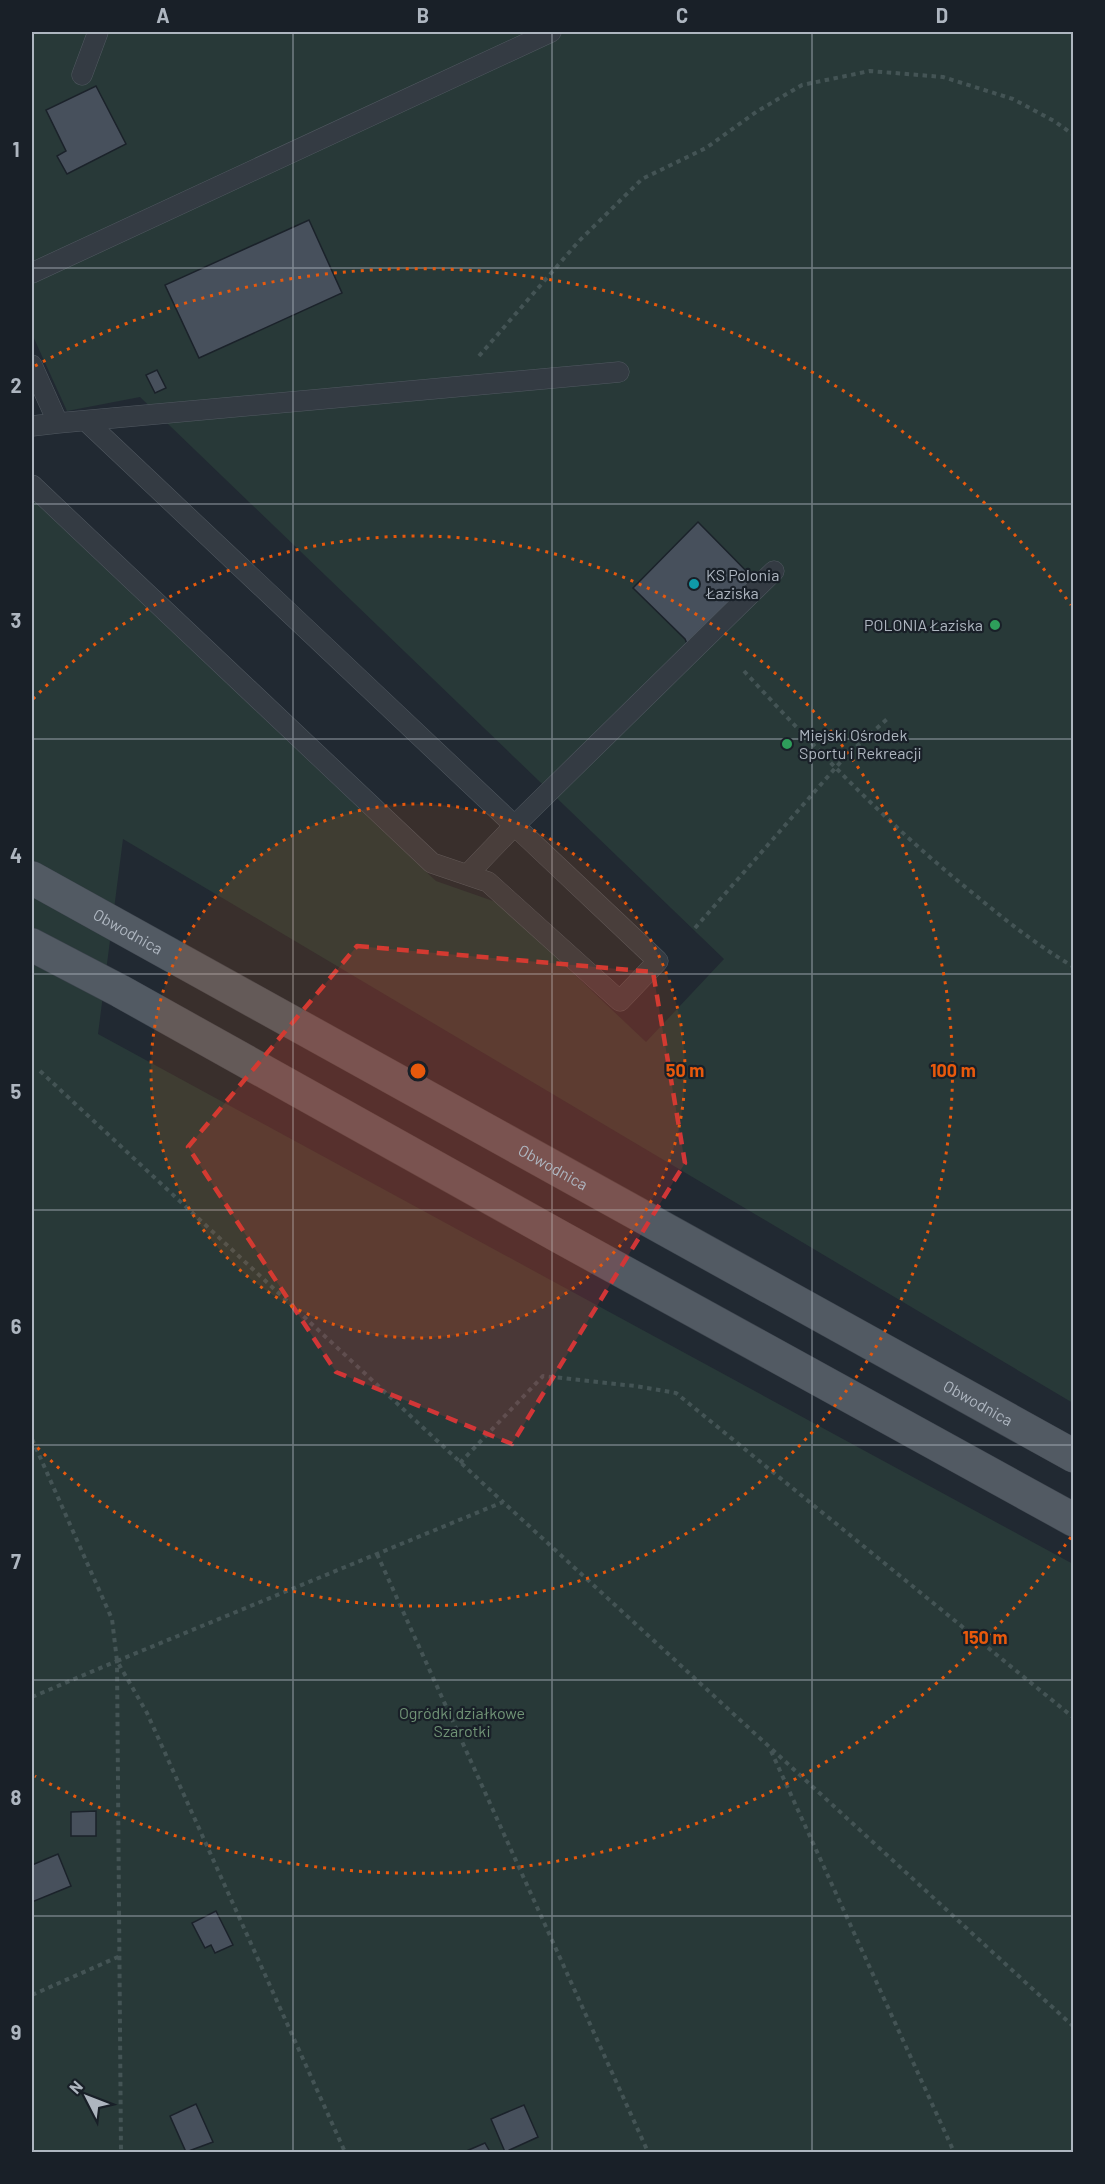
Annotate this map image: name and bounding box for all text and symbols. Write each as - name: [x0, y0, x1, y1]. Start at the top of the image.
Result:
- text: A: [156, 3, 170, 27]
- text: B: [417, 3, 429, 27]
- text: C: [676, 3, 688, 27]
- text: D: [936, 3, 948, 27]
- text: 1: [12, 137, 20, 161]
- text: 2: [10, 373, 22, 397]
- place label: KS Polonia Łaziska: [705, 565, 779, 602]
- marker: KS Polonia Łaziska: [687, 577, 701, 591]
- text: 3: [11, 608, 21, 632]
- place label: POLONIA Łaziska: [864, 615, 983, 634]
- marker: POLONIA Łaziska: [988, 618, 1002, 632]
- place label: Miejski Ośrodek Sportu i Rekreacji: [799, 725, 922, 762]
- marker: Miejski Ośrodek Sportu i Rekreacji: [780, 737, 794, 751]
- text: 4: [10, 843, 22, 867]
- street label: Obwodnica: [90, 904, 167, 958]
- text: 50 m: [666, 1059, 704, 1081]
- text: 100 m: [930, 1059, 976, 1081]
- centre of rings: [408, 1061, 428, 1081]
- text: 5: [11, 1079, 22, 1103]
- street label: Obwodnica: [515, 1140, 591, 1194]
- text: 6: [11, 1314, 22, 1338]
- street label: Obwodnica: [940, 1376, 1016, 1429]
- text: 7: [11, 1549, 21, 1573]
- text: 150 m: [963, 1626, 1007, 1648]
- park label: Ogródki działkowe Szarotki: [399, 1703, 525, 1740]
- text: 8: [11, 1785, 22, 1809]
- text: 9: [11, 2020, 21, 2044]
- north arrow: [57, 2067, 117, 2127]
- text: N: [65, 2076, 86, 2097]

